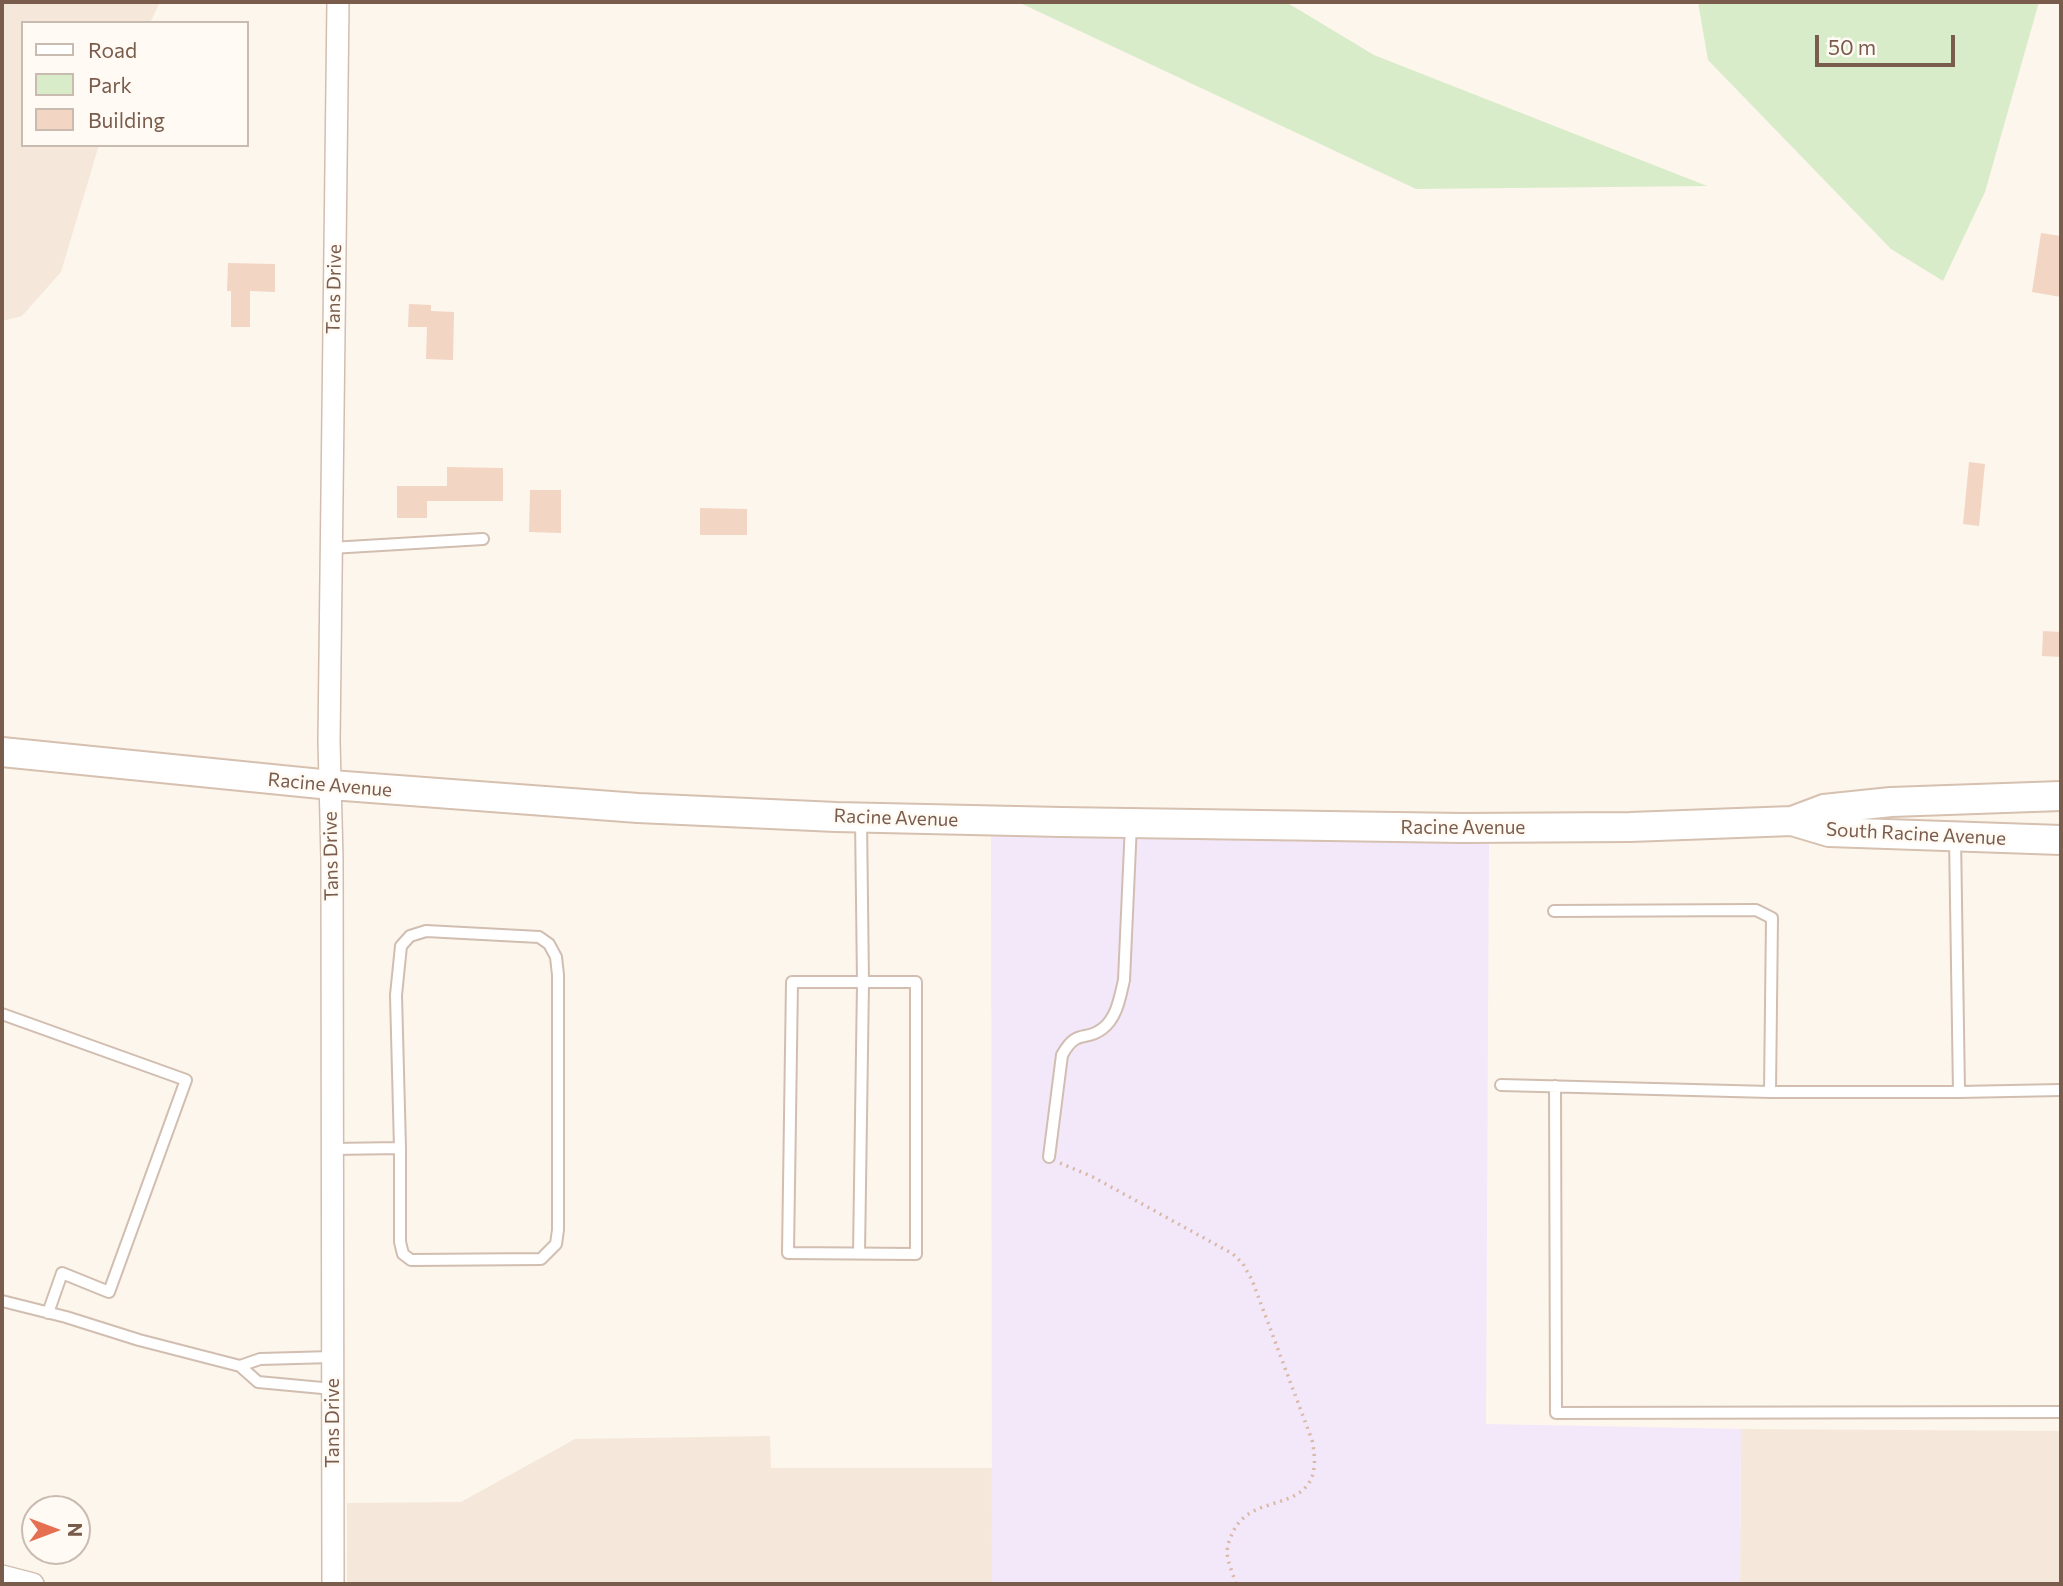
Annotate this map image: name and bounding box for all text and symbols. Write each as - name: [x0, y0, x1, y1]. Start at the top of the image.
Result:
- legend: [21, 21, 248, 147]
- scale bar: [1818, 21, 1958, 65]
- text: 50 m: [1828, 34, 1876, 59]
- text: Road: [88, 37, 137, 62]
- text: Park: [88, 72, 132, 97]
- text: Building: [88, 107, 165, 132]
- street label: Tans Drive: [322, 244, 346, 334]
- street label: Racine Avenue: [267, 768, 393, 802]
- street label: Racine Avenue: [833, 804, 959, 832]
- street label: Tans Drive: [319, 811, 343, 901]
- street label: Racine Avenue: [1401, 817, 1525, 839]
- street label: South Racine Avenue: [1825, 818, 2007, 850]
- street label: Tans Drive: [322, 1378, 344, 1468]
- north arrow: [21, 1495, 91, 1565]
- text: N: [64, 1523, 87, 1537]

